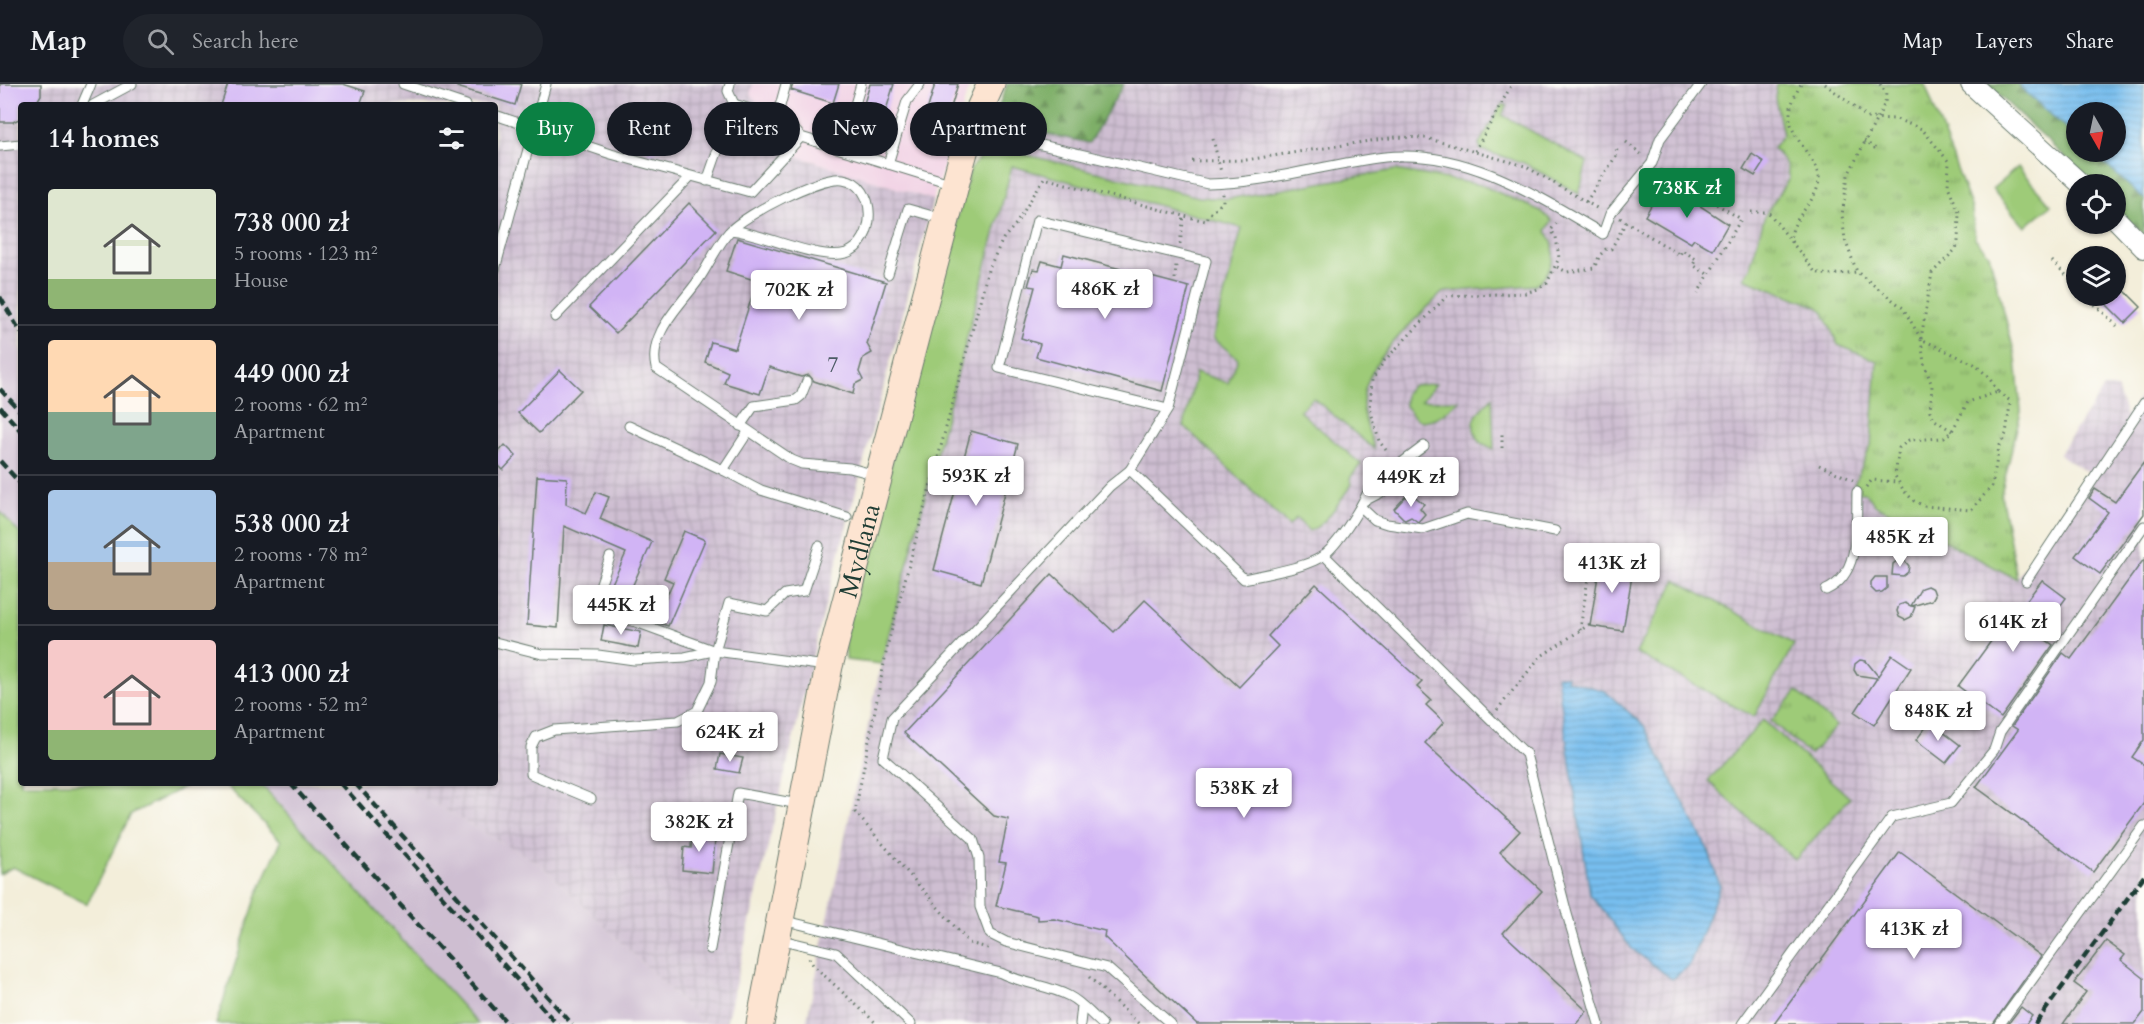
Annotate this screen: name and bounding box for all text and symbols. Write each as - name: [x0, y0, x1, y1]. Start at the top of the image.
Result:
- search box: [123, 14, 543, 68]
- text: Map: [30, 22, 87, 60]
- icon: search: [144, 25, 177, 58]
- text: Search here: [192, 26, 299, 56]
- text: Map: [1903, 27, 1943, 56]
- text: Layers: [1976, 27, 2033, 56]
- text: Share: [2066, 27, 2114, 56]
- chip: Buy: [516, 102, 595, 156]
- chip: Rent: [607, 102, 692, 156]
- chip: Filters: [704, 102, 800, 156]
- chip: New: [812, 102, 898, 156]
- chip: Apartment: [910, 102, 1047, 156]
- north arrow: [2066, 102, 2126, 162]
- map controls: [2066, 102, 2126, 306]
- text: 14 homes: [48, 121, 159, 156]
- icon: filters: [435, 122, 468, 155]
- pin: 738K zł: [1632, 168, 1742, 219]
- text: 738K zł: [1653, 174, 1721, 201]
- button: locate: [2066, 174, 2126, 234]
- text: 738 000 zł: [234, 205, 349, 240]
- icon: home: [96, 213, 168, 285]
- text: 5 rooms · 123 m²: [234, 240, 378, 267]
- button: layers: [2066, 246, 2126, 306]
- text: House: [234, 267, 288, 294]
- pin: 486K zł: [1050, 269, 1160, 320]
- pin: 702K zł: [744, 270, 854, 321]
- text: 486K zł: [1071, 275, 1139, 302]
- text: 702K zł: [765, 276, 833, 303]
- house number: 7: [827, 350, 839, 380]
- text: 449 000 zł: [234, 356, 349, 391]
- icon: home: [96, 364, 168, 436]
- text: 2 rooms · 62 m²: [234, 391, 367, 418]
- text: Apartment: [234, 418, 325, 445]
- pin: 593K zł: [921, 456, 1031, 507]
- pin: 449K zł: [1356, 457, 1466, 508]
- text: 593K zł: [942, 462, 1010, 489]
- text: 449K zł: [1377, 463, 1445, 490]
- street label: Mydlana: [831, 500, 889, 601]
- text: 538 000 zł: [234, 506, 349, 541]
- icon: home: [96, 514, 168, 586]
- pin: 485K zł: [1845, 517, 1955, 568]
- text: 485K zł: [1866, 523, 1934, 550]
- text: 2 rooms · 78 m²: [234, 541, 367, 568]
- pin: 413K zł: [1557, 543, 1667, 594]
- text: 413K zł: [1578, 549, 1646, 576]
- text: Apartment: [234, 568, 325, 595]
- pin: 445K zł: [566, 585, 676, 636]
- text: 445K zł: [587, 591, 655, 618]
- pin: 614K zł: [1958, 602, 2068, 653]
- text: 614K zł: [1979, 608, 2047, 635]
- text: 413 000 zł: [234, 656, 349, 691]
- icon: home: [96, 664, 168, 736]
- text: 2 rooms · 52 m²: [234, 691, 367, 718]
- pin: 848K zł: [1883, 691, 1993, 742]
- text: 848K zł: [1904, 697, 1972, 724]
- pin: 624K zł: [675, 712, 785, 763]
- text: Apartment: [234, 718, 325, 745]
- text: 624K zł: [696, 718, 764, 745]
- pin: 538K zł: [1189, 768, 1299, 819]
- text: 538K zł: [1210, 774, 1278, 801]
- pin: 382K zł: [644, 802, 754, 853]
- text: 382K zł: [665, 808, 733, 835]
- pin: 413K zł: [1859, 909, 1969, 960]
- text: 413K zł: [1880, 915, 1948, 942]

